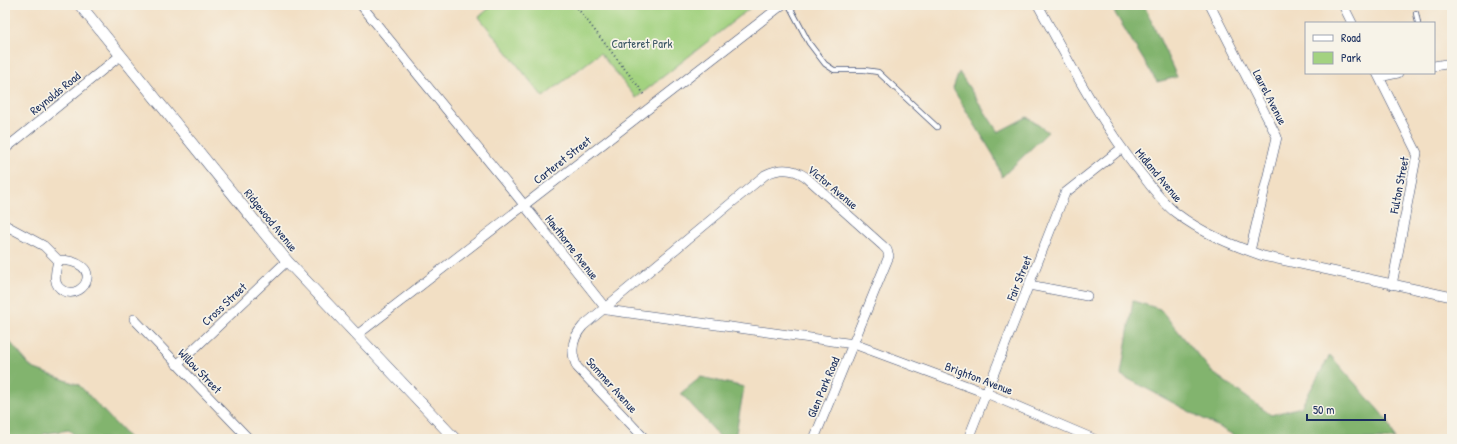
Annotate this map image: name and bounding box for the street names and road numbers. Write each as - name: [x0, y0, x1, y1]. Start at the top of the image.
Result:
- street label: Reynolds Road: [26, 67, 84, 119]
- street label: Laurel Avenue: [1249, 67, 1291, 128]
- street label: Carteret Street: [530, 132, 595, 188]
- street label: Midland Avenue: [1131, 144, 1187, 206]
- street label: Fulton Street: [1385, 154, 1413, 216]
- street label: Victor Avenue: [804, 161, 862, 213]
- street label: Ridgewood Avenue: [240, 185, 302, 255]
- street label: Hawthorne Avenue: [541, 211, 603, 283]
- street label: Fair Street: [1002, 252, 1036, 304]
- street label: Cross Street: [198, 278, 251, 329]
- street label: Willow Street: [174, 345, 226, 398]
- street label: Sommer Avenue: [583, 354, 642, 417]
- street label: Glen Park Road: [803, 354, 844, 420]
- street label: Brighton Avenue: [943, 357, 1016, 399]

